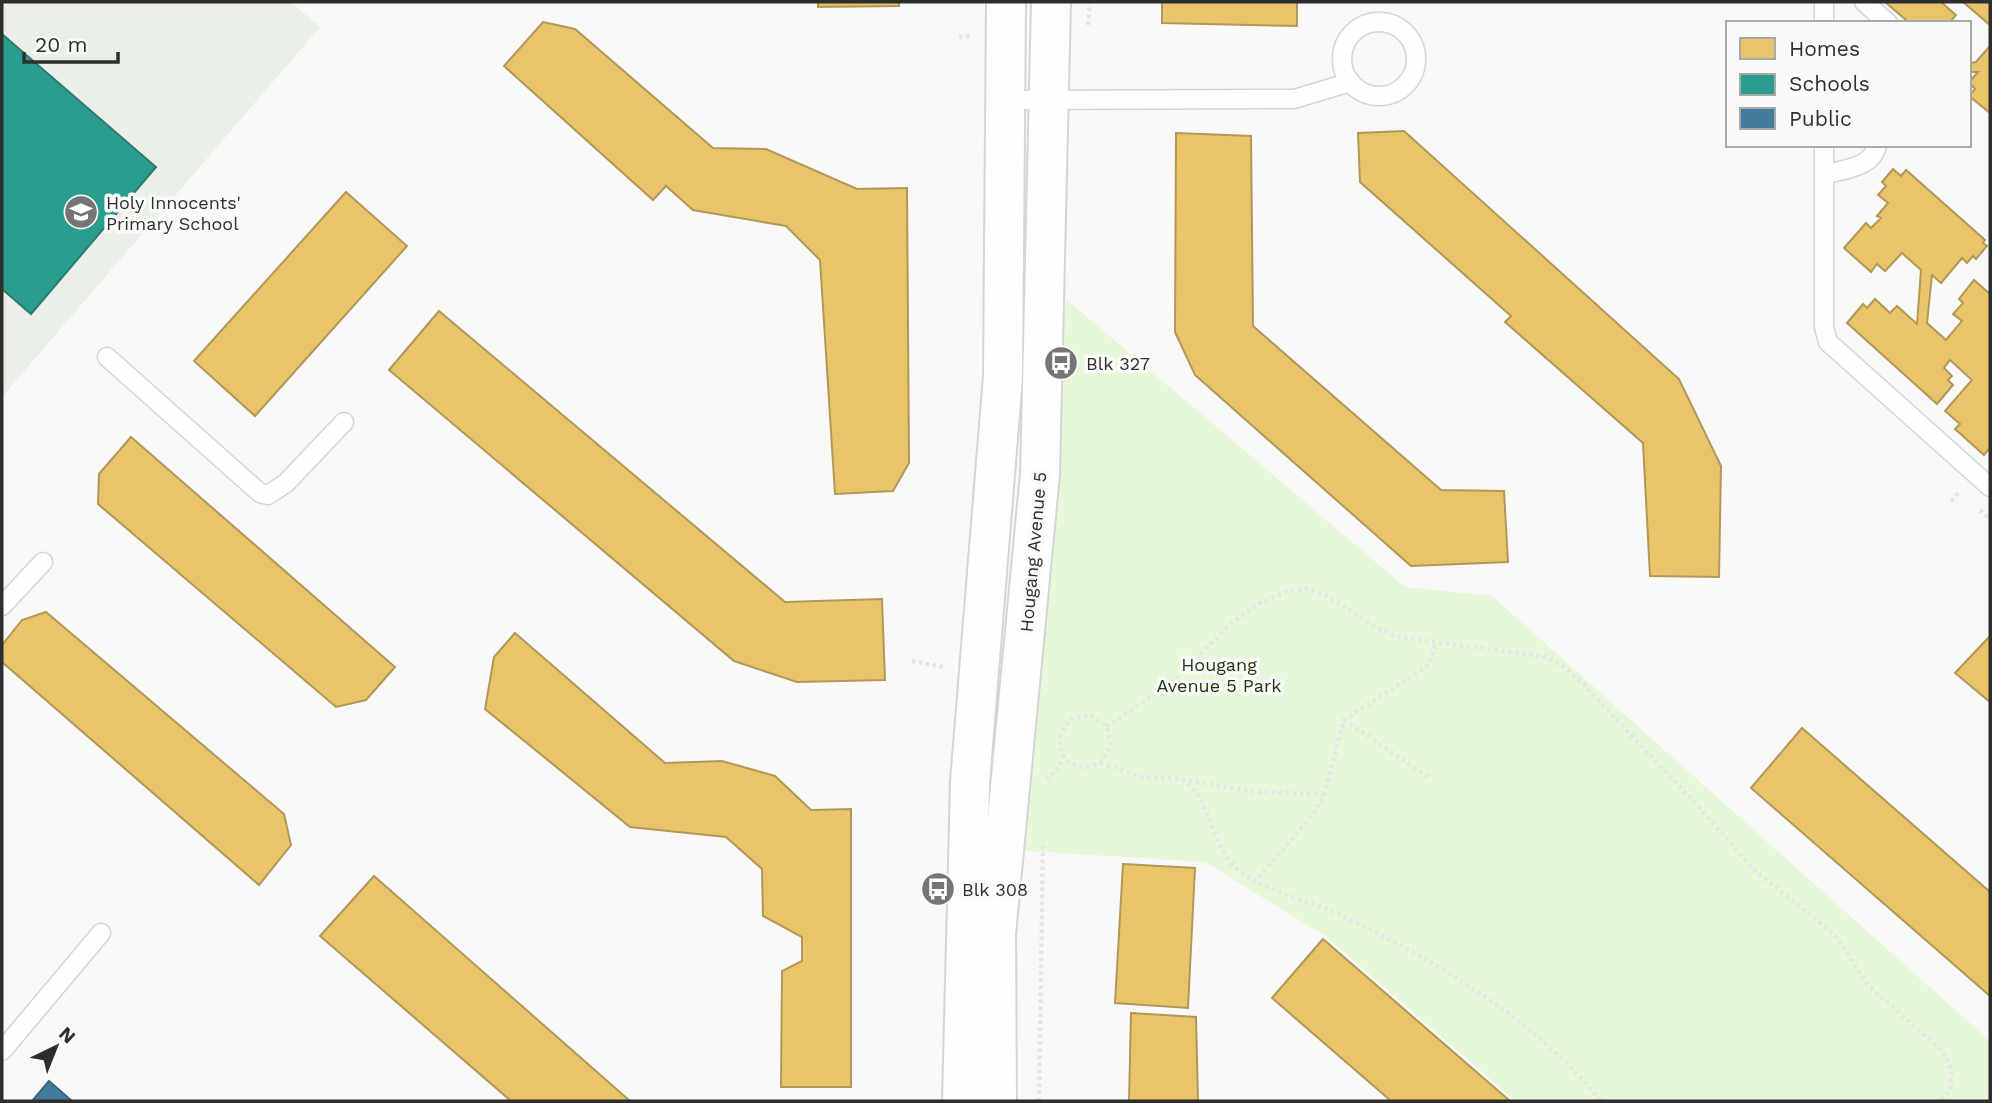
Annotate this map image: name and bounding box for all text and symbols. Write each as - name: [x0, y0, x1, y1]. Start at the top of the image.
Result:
- scale bar: [24, 21, 119, 65]
- legend: [1726, 21, 1971, 147]
- text: 20 m: [35, 32, 87, 57]
- text: Homes: [1789, 36, 1860, 61]
- text: Schools: [1789, 71, 1870, 96]
- text: Public: [1789, 106, 1852, 131]
- place label: Holy Innocents' Primary School: [106, 192, 241, 234]
- school or university icon: Holy Innocents' Primary School: [62, 193, 100, 231]
- bus stop icon: Blk 327: [1042, 344, 1080, 382]
- place label: Blk 327: [1086, 353, 1150, 374]
- street label: Hougang Avenue 5: [1016, 471, 1050, 633]
- park label: Hougang Avenue 5 Park: [1156, 654, 1282, 696]
- bus stop icon: Blk 308: [919, 870, 957, 908]
- place label: Blk 308: [962, 879, 1028, 900]
- north arrow: [21, 1012, 91, 1082]
- text: N: [54, 1022, 80, 1048]

